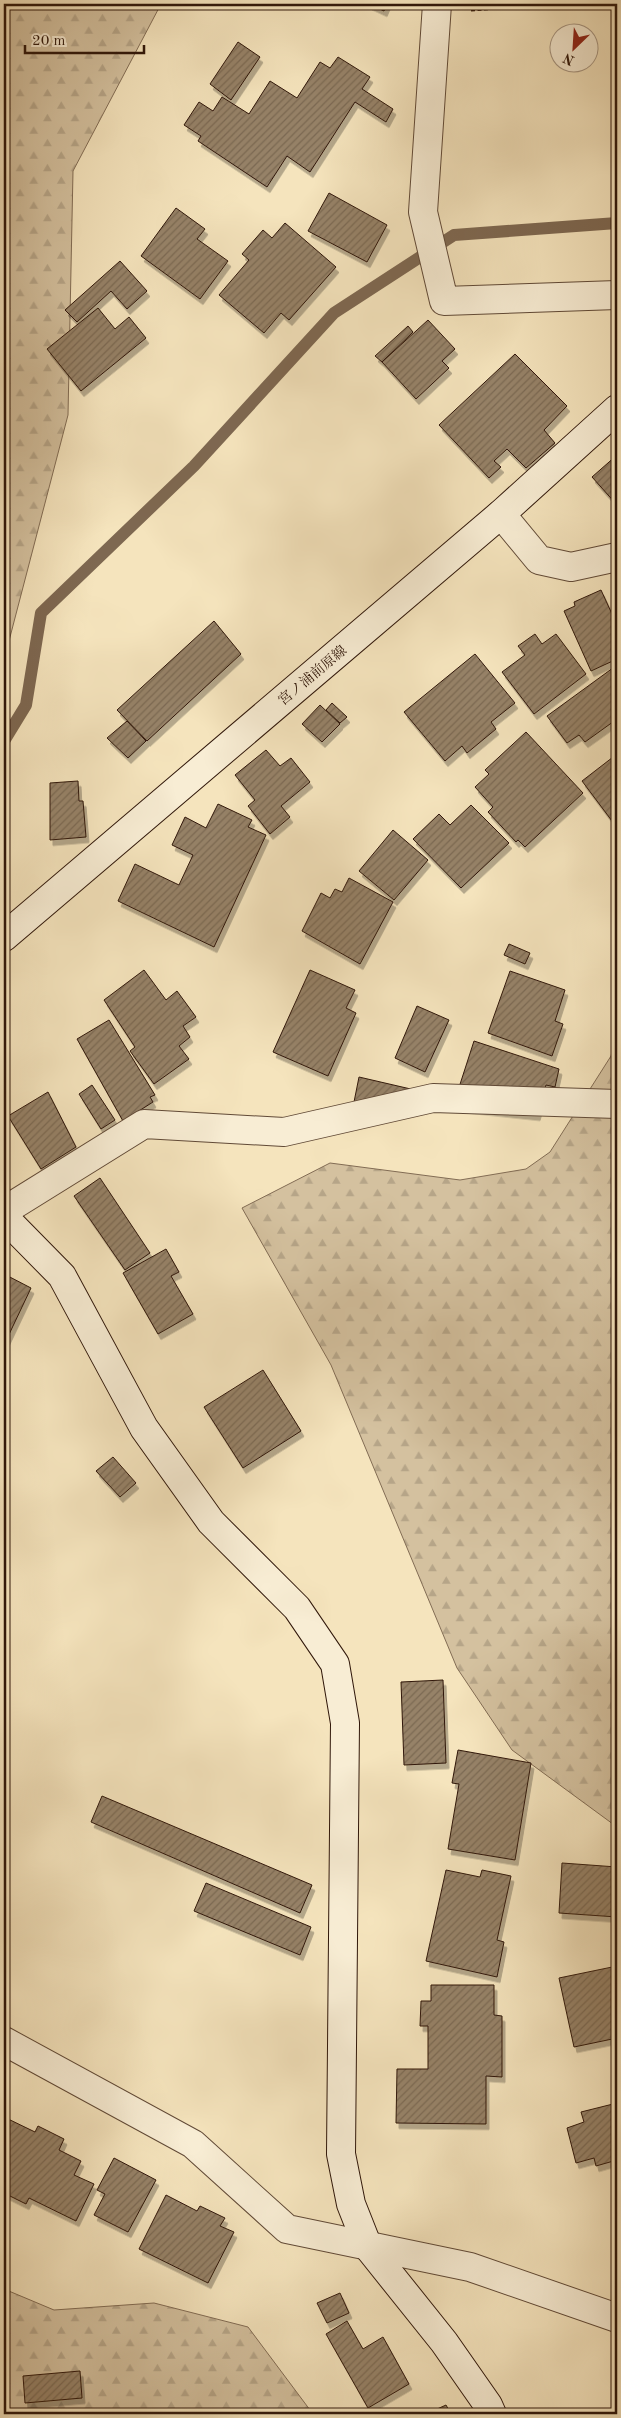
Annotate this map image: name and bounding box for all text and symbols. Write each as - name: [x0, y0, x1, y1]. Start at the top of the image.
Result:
- scale bar: [25, 22, 144, 54]
- north arrow: [548, 22, 598, 72]
- text: 20 m: [32, 34, 66, 49]
- text: N: [561, 50, 577, 67]
- street label: 宮ノ浦前原線: [275, 643, 349, 708]

